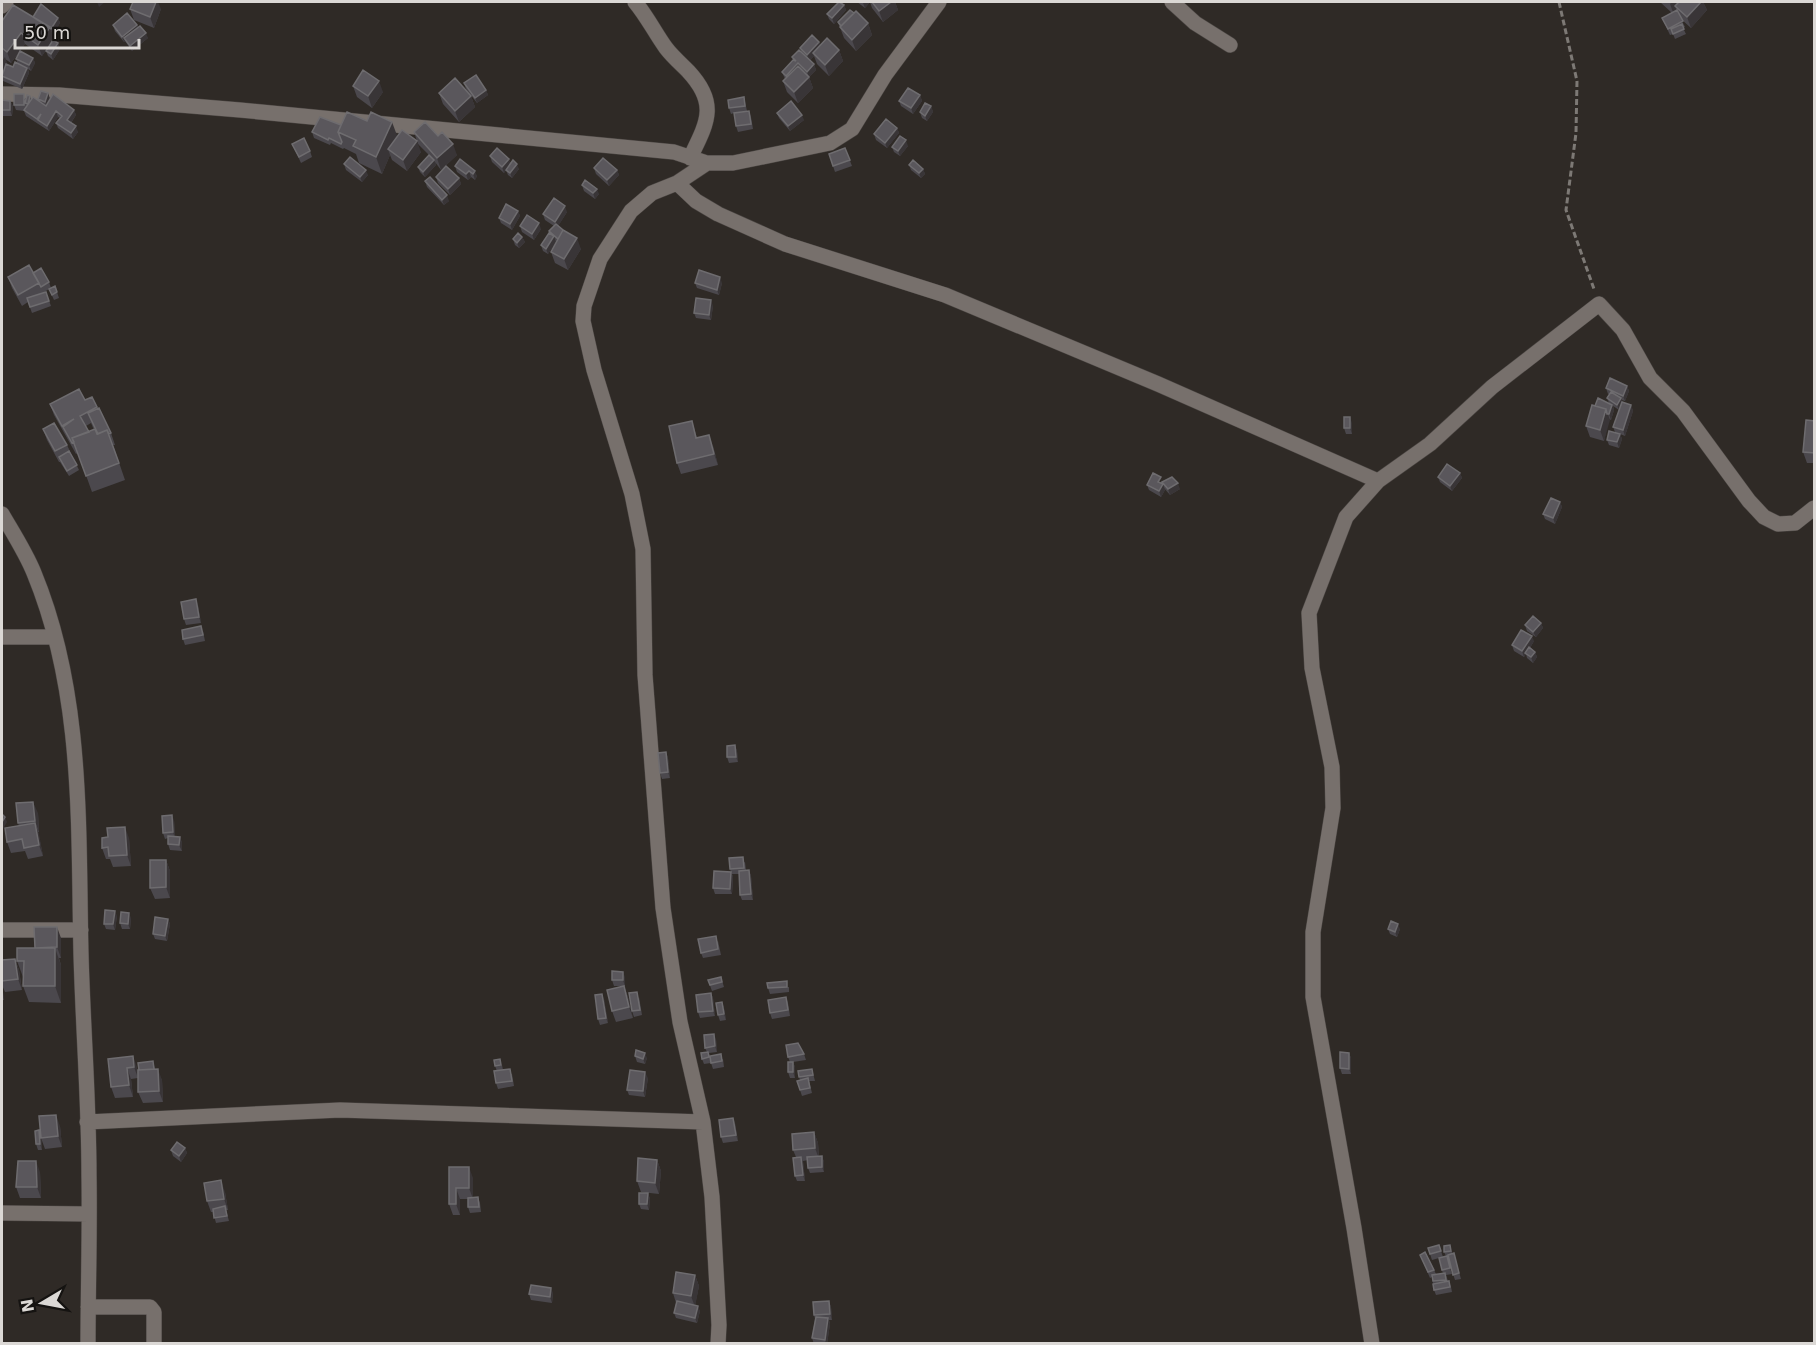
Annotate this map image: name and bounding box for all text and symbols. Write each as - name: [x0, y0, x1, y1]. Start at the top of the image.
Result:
- scale bar: [15, 12, 140, 50]
- text: 50 m: [24, 22, 70, 43]
- north arrow: [12, 1273, 72, 1333]
- text: N: [17, 1297, 38, 1314]

